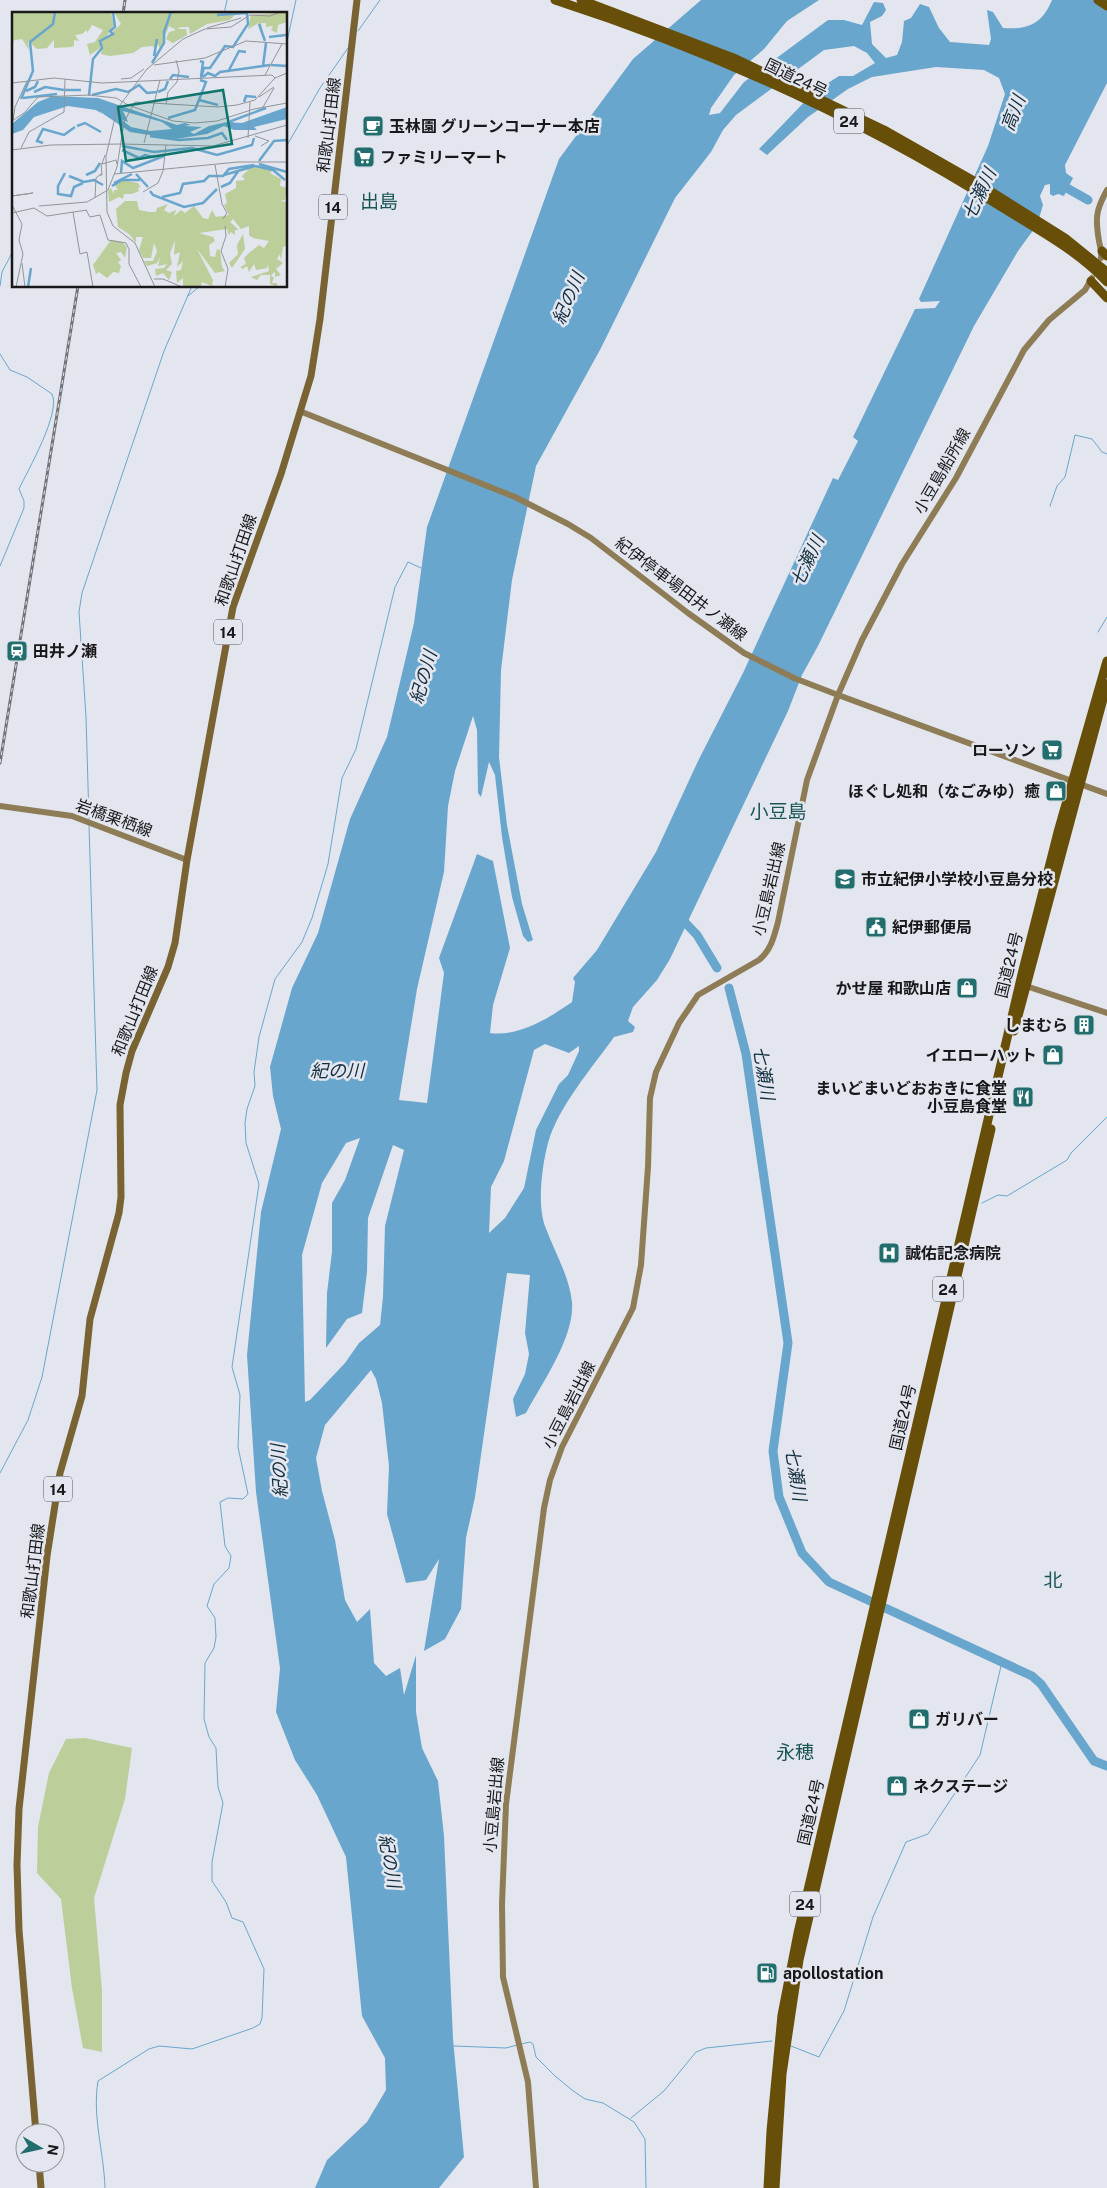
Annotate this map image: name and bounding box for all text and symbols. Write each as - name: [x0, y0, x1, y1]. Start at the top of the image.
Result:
- inset map: [12, 12, 288, 288]
- street label: 国道24号: [761, 55, 831, 101]
- street label: 和歌山打田線: [314, 76, 344, 174]
- water label: 高川: [997, 91, 1030, 134]
- road number: 24: [834, 108, 864, 134]
- cafe icon: 玉林園 グリーンコーナー本店: [361, 114, 385, 138]
- place label: 玉林園 グリーンコーナー本店: [389, 117, 600, 136]
- supermarket icon: ファミリーマート: [352, 145, 376, 169]
- place label: ファミリーマート: [380, 148, 508, 167]
- water label: 七瀬川: [958, 163, 1001, 223]
- district label: 出島: [360, 190, 398, 212]
- road number: 14: [319, 194, 347, 220]
- water label: 紀の川: [548, 267, 589, 327]
- street label: 小豆島船所線: [910, 425, 974, 517]
- street label: 和歌山打田線: [211, 512, 261, 608]
- water label: 七瀬川: [786, 530, 829, 590]
- street label: 紀伊停車場田井ノ瀬線: [611, 533, 751, 645]
- road number: 14: [214, 620, 242, 644]
- station icon: 田井ノ瀬: [5, 639, 29, 663]
- place label: 田井ノ瀬: [33, 642, 97, 661]
- water label: 紀の川: [405, 646, 441, 706]
- supermarket icon: ローソン: [1040, 738, 1064, 762]
- place label: ローソン: [972, 741, 1036, 760]
- shop icon: ほぐし処和（なごみゆ）癒: [1044, 779, 1068, 803]
- place label: ほぐし処和（なごみゆ）癒: [848, 782, 1040, 801]
- street label: 岩橋栗栖線: [73, 795, 155, 841]
- district label: 小豆島: [749, 800, 807, 822]
- street label: 小豆島岩出線: [749, 840, 789, 938]
- school or university icon: 市立紀伊小学校小豆島分校: [833, 867, 857, 891]
- place label: 市立紀伊小学校小豆島分校: [861, 870, 1053, 889]
- public building icon: 紀伊郵便局: [864, 915, 888, 939]
- place label: 紀伊郵便局: [892, 918, 972, 937]
- street label: 国道24号: [992, 930, 1026, 1000]
- street label: 和歌山打田線: [108, 963, 162, 1059]
- shop icon: かせ屋 和歌山店: [955, 976, 979, 1000]
- place label: かせ屋 和歌山店: [835, 979, 951, 998]
- building icon: しまむら: [1072, 1013, 1096, 1037]
- place label: しまむら: [1004, 1016, 1068, 1035]
- shop icon: イエローハット: [1041, 1043, 1065, 1067]
- water label: 七瀬川: [749, 1045, 779, 1103]
- place label: イエローハット: [925, 1046, 1037, 1065]
- water label: 紀の川: [310, 1060, 366, 1081]
- place label: まいどまいどおおきに食堂 小豆島食堂: [815, 1079, 1007, 1116]
- restaurant icon: まいどまいどおおきに食堂 小豆島食堂: [1011, 1085, 1035, 1109]
- hospital icon: 誠佑記念病院: [877, 1241, 901, 1265]
- place label: 誠佑記念病院: [905, 1244, 1001, 1263]
- road number: 24: [933, 1276, 963, 1302]
- street label: 小豆島岩出線: [539, 1358, 599, 1452]
- street label: 国道24号: [886, 1382, 920, 1452]
- water label: 紀の川: [267, 1441, 291, 1499]
- water label: 七瀬川: [781, 1446, 811, 1504]
- road number: 14: [44, 1476, 72, 1502]
- street label: 和歌山打田線: [18, 1522, 48, 1620]
- district label: 北: [1043, 1569, 1063, 1591]
- shop icon: ガリバー: [907, 1707, 931, 1731]
- place label: ガリバー: [935, 1710, 999, 1729]
- district label: 永穂: [776, 1741, 814, 1763]
- street label: 小豆島岩出線: [480, 1756, 508, 1854]
- shop icon: ネクステージ: [885, 1774, 909, 1798]
- street label: 国道24号: [794, 1777, 828, 1847]
- place label: ネクステージ: [913, 1777, 1008, 1796]
- water label: 紀の川: [375, 1833, 405, 1891]
- road number: 24: [790, 1892, 820, 1916]
- fuel station icon: apollostation: [755, 1961, 779, 1985]
- place label: apollostation: [783, 1964, 883, 1983]
- north arrow: [15, 2123, 65, 2173]
- text: N: [44, 2143, 62, 2157]

